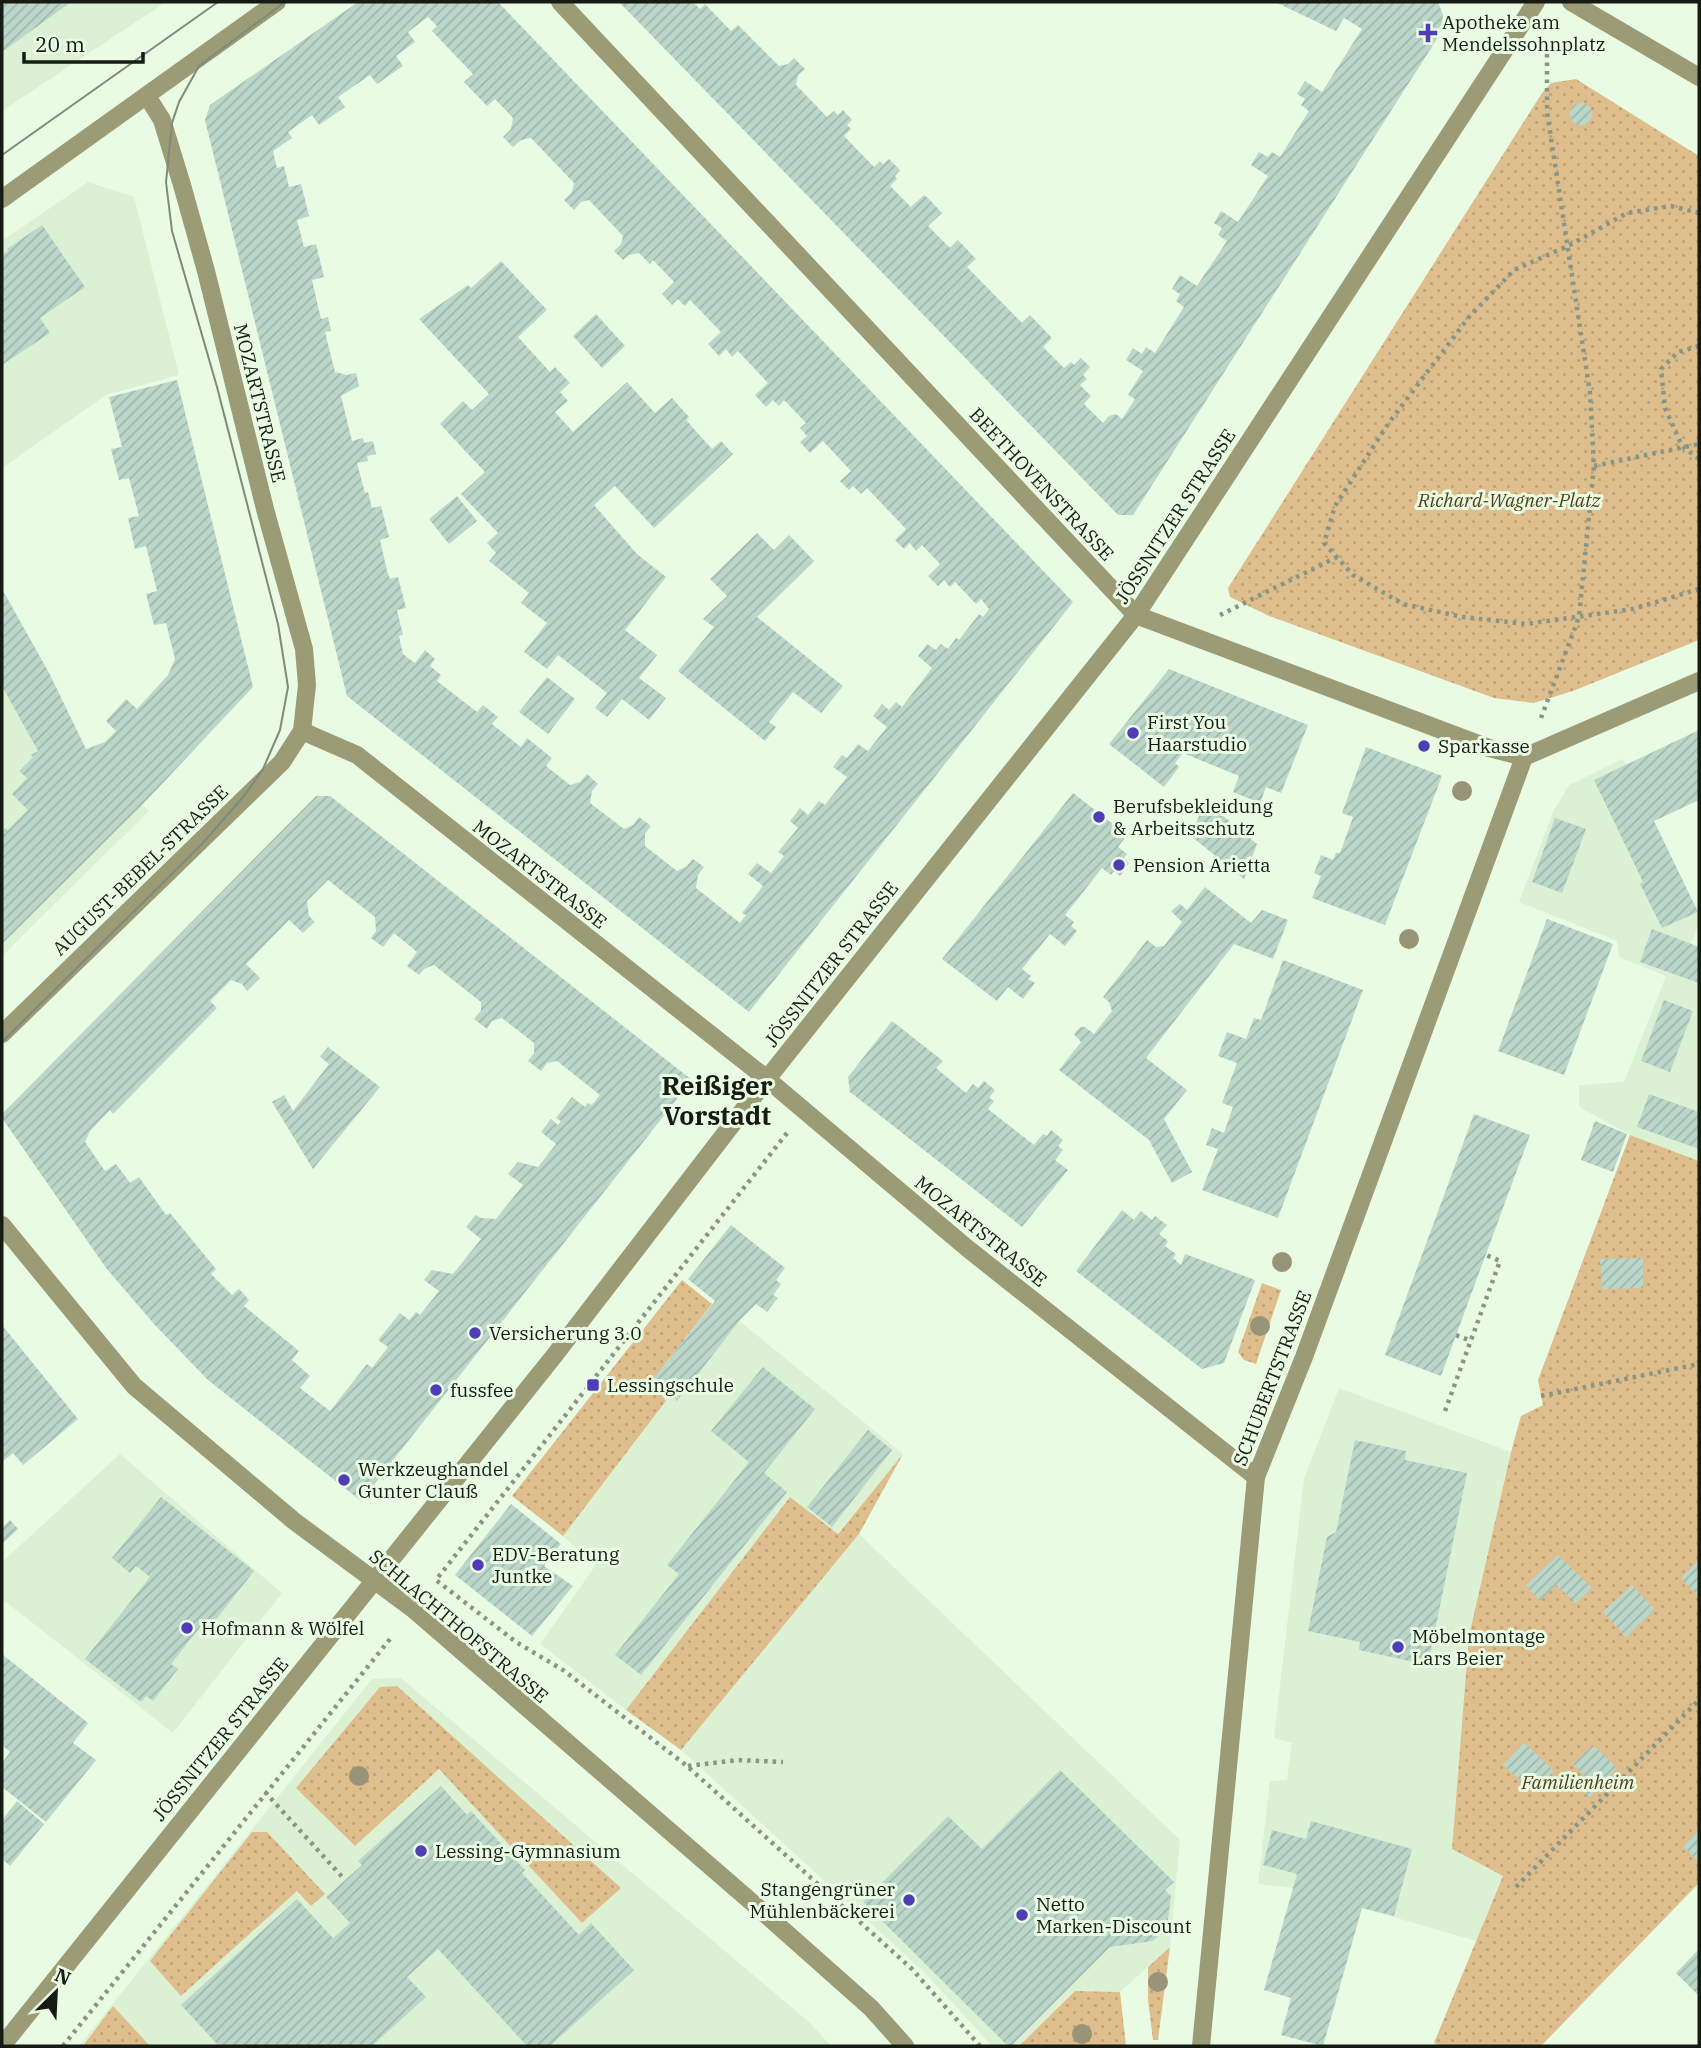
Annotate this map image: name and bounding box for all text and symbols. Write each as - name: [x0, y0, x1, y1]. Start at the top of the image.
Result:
- place label: Apotheke am Mendelssohnplatz: [1442, 10, 1605, 56]
- scale bar: [24, 21, 144, 65]
- marker: Apotheke am Mendelssohnplatz: [1420, 25, 1436, 41]
- text: 20 m: [35, 30, 85, 58]
- street label: MOZARTSTRASSE: [229, 321, 291, 485]
- street label: BEETHOVENSTRASSE: [965, 402, 1119, 566]
- street label: JÖSSNITZER STRASSE: [1110, 424, 1240, 608]
- park label: Richard-Wagner-Platz: [1417, 488, 1601, 512]
- place label: First You Haarstudio: [1147, 710, 1247, 756]
- marker: First You Haarstudio: [1125, 725, 1141, 741]
- place label: Sparkasse: [1438, 734, 1530, 758]
- marker: Sparkasse: [1416, 738, 1432, 754]
- street label: AUGUST-BEBEL-STRASSE: [47, 780, 233, 960]
- place label: Berufsbekleidung & Arbeitsschutz: [1113, 794, 1273, 840]
- marker: Berufsbekleidung & Arbeitsschutz: [1091, 809, 1107, 825]
- street label: MOZARTSTRASSE: [468, 814, 612, 934]
- place label: Pension Arietta: [1133, 853, 1271, 877]
- marker: Pension Arietta: [1111, 857, 1127, 873]
- street label: JÖSSNITZER STRASSE: [759, 876, 903, 1052]
- district label: Reißiger Vorstadt: [661, 1068, 773, 1132]
- street label: MOZARTSTRASSE: [910, 1170, 1052, 1292]
- street label: SCHUBERTSTRASSE: [1228, 1287, 1316, 1469]
- place label: Versicherung 3.0: [489, 1321, 642, 1345]
- marker: Versicherung 3.0: [467, 1325, 483, 1341]
- place label: Lessingschule: [607, 1373, 734, 1397]
- marker: Lessingschule: [585, 1377, 601, 1393]
- place label: fussfee: [450, 1378, 513, 1402]
- marker: fussfee: [428, 1382, 444, 1398]
- place label: Werkzeughandel Gunter Clauß: [358, 1457, 509, 1503]
- marker: Werkzeughandel Gunter Clauß: [336, 1472, 352, 1488]
- place label: EDV-Beratung Juntke: [492, 1542, 620, 1588]
- street label: SCHLACHTHOFSTRASSE: [365, 1544, 553, 1708]
- marker: EDV-Beratung Juntke: [470, 1557, 486, 1573]
- place label: Hofmann & Wölfel: [201, 1616, 365, 1640]
- marker: Hofmann & Wölfel: [179, 1620, 195, 1636]
- place label: Möbelmontage Lars Beier: [1412, 1624, 1545, 1670]
- marker: Möbelmontage Lars Beier: [1390, 1639, 1406, 1655]
- street label: JÖSSNITZER STRASSE: [147, 1652, 293, 1826]
- park label: Familienheim: [1520, 1770, 1635, 1794]
- place label: Lessing-Gymnasium: [435, 1839, 621, 1863]
- marker: Lessing-Gymnasium: [413, 1843, 429, 1859]
- place label: Stangengrüner Mühlenbäckerei: [749, 1877, 896, 1923]
- marker: Stangengrüner Mühlenbäckerei: [901, 1892, 917, 1908]
- place label: Netto Marken-Discount: [1036, 1892, 1192, 1938]
- marker: Netto Marken-Discount: [1014, 1907, 1030, 1923]
- north arrow: [21, 1957, 91, 2027]
- text: N: [51, 1962, 75, 1990]

